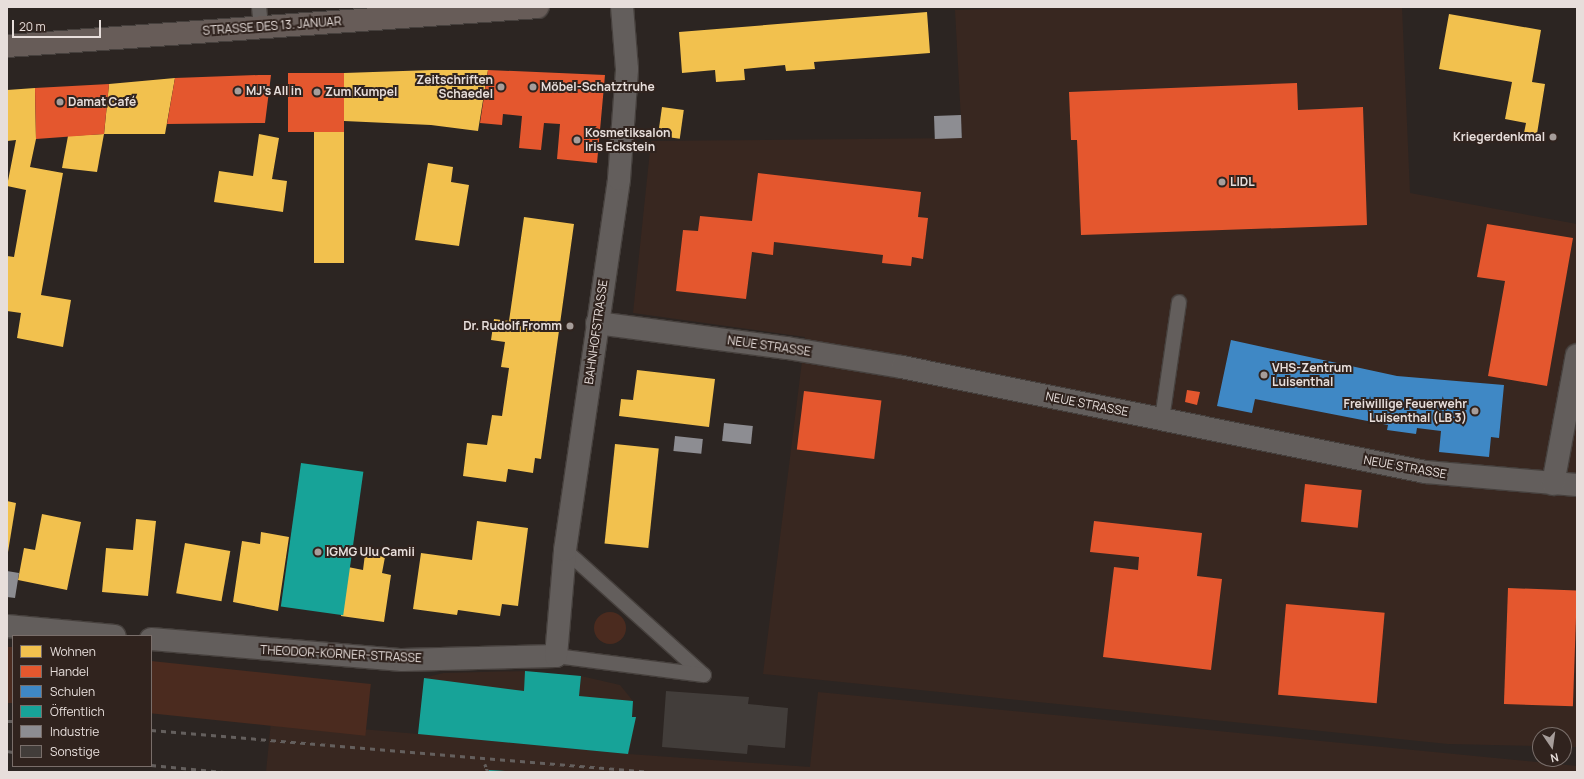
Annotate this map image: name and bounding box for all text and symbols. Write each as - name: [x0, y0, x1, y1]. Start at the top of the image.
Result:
- scale bar: [14, 12, 103, 38]
- street label: STRASSE DES 13. JANUAR: [202, 14, 342, 38]
- text: 20 m: [19, 18, 46, 35]
- place label: Zeitschriften Schaedel: [416, 73, 493, 101]
- place label: Möbel-Schatztruhe: [541, 80, 655, 94]
- marker: Zeitschriften Schaedel: [496, 82, 506, 92]
- marker: Möbel-Schatztruhe: [528, 82, 538, 92]
- place label: MJ's All in: [246, 84, 301, 98]
- place label: Zum Kumpel: [325, 85, 397, 99]
- marker: MJ's All in: [233, 86, 243, 96]
- marker: Zum Kumpel: [312, 87, 322, 97]
- place label: Damat Café: [68, 95, 136, 109]
- marker: Damat Café: [55, 97, 65, 107]
- place label: Kosmetiksalon Iris Eckstein: [585, 126, 671, 154]
- place label: Kriegerdenkmal: [1453, 130, 1545, 144]
- marker: Kriegerdenkmal: [1548, 132, 1558, 142]
- marker: Kosmetiksalon Iris Eckstein: [572, 135, 582, 145]
- place label: LIDL: [1230, 175, 1255, 189]
- marker: LIDL: [1217, 177, 1227, 187]
- street label: BAHNHOFSTRASSE: [582, 279, 610, 385]
- place label: Dr. Rudolf Fromm: [463, 319, 562, 333]
- marker: Dr. Rudolf Fromm: [565, 321, 575, 331]
- street label: NEUE STRASSE: [726, 333, 812, 359]
- place label: VHS-Zentrum Luisenthal: [1272, 361, 1352, 389]
- marker: VHS-Zentrum Luisenthal: [1259, 370, 1269, 380]
- street label: NEUE STRASSE: [1044, 389, 1130, 419]
- place label: Freiwillige Feuerwehr Luisenthal (LB 3): [1344, 397, 1467, 425]
- marker: Freiwillige Feuerwehr Luisenthal (LB 3): [1470, 406, 1480, 416]
- street label: NEUE STRASSE: [1362, 453, 1448, 481]
- place label: IGMG Ulu Camii: [326, 545, 415, 559]
- marker: IGMG Ulu Camii: [313, 547, 323, 557]
- legend: [12, 635, 152, 767]
- text: Wohnen: [50, 643, 96, 660]
- street label: THEODOR-KÖRNER-STRASSE: [260, 643, 422, 665]
- text: Handel: [50, 663, 89, 680]
- text: Schulen: [50, 683, 95, 700]
- text: Öffentlich: [50, 703, 105, 720]
- text: Industrie: [50, 723, 99, 740]
- north arrow: [1532, 727, 1572, 767]
- text: Sonstige: [50, 743, 100, 760]
- text: N: [1549, 750, 1560, 766]

